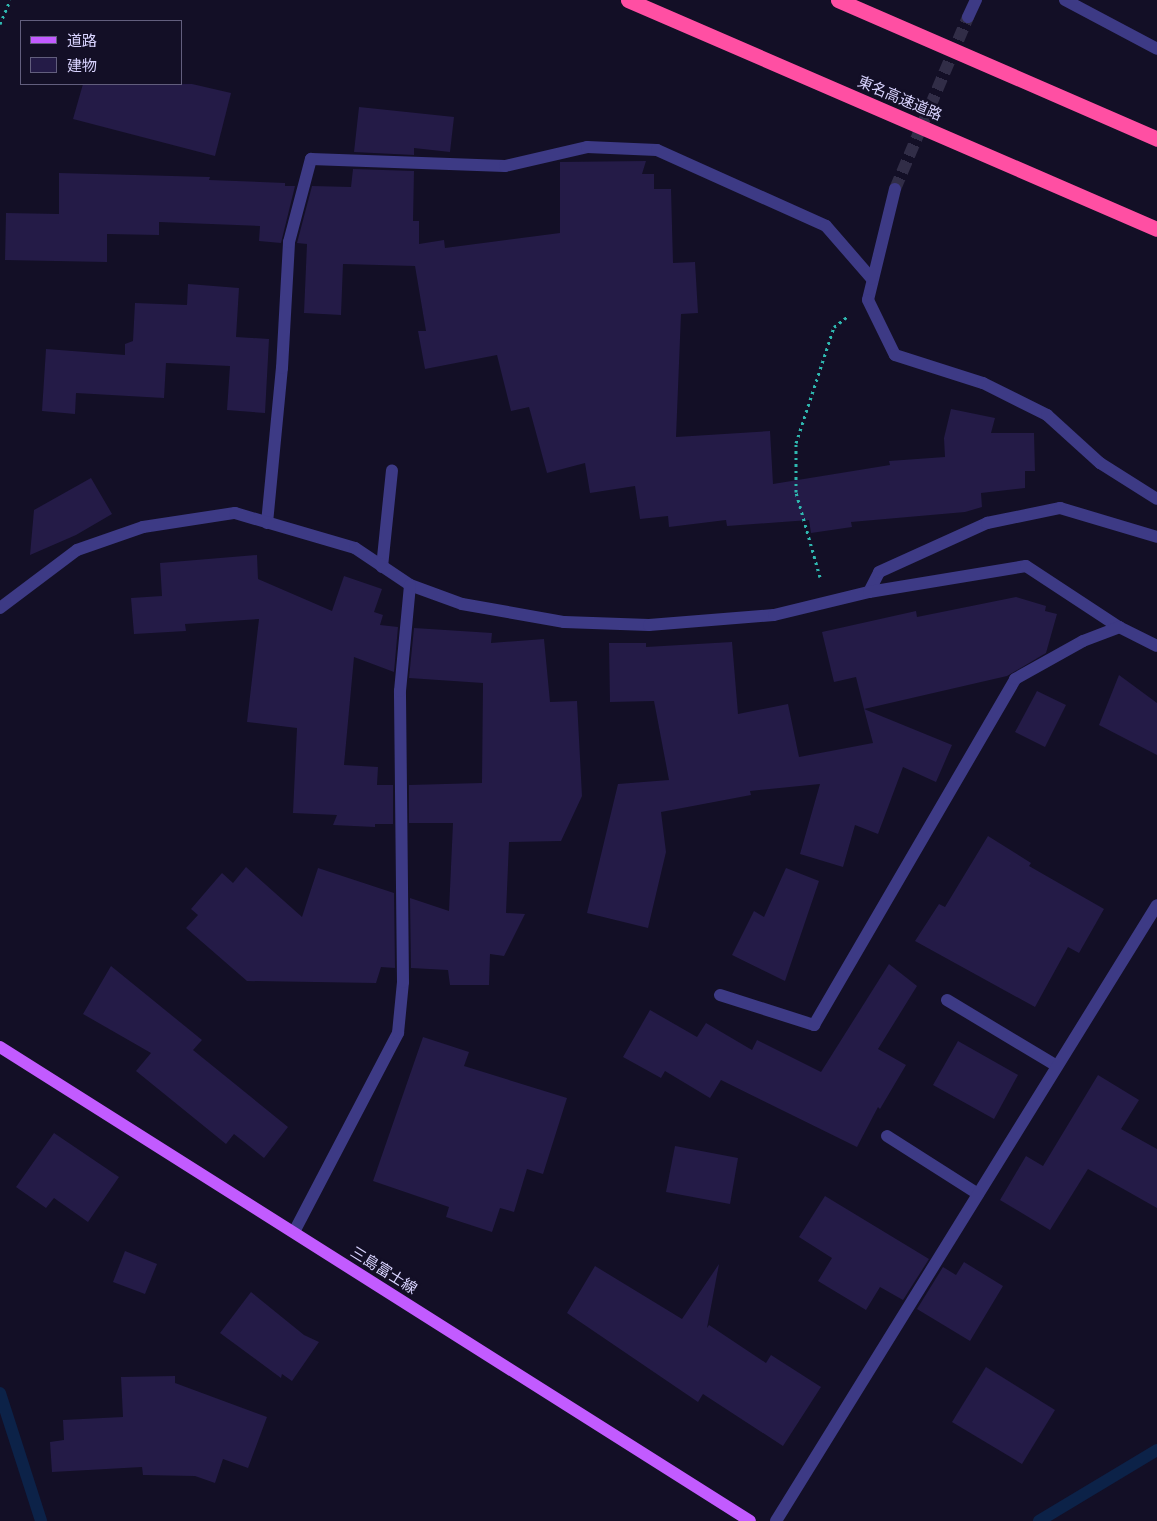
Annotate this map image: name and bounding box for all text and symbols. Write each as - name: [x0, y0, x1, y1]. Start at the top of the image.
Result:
- legend: [20, 20, 182, 85]
- text: 道路: [67, 31, 97, 49]
- text: 建物: [67, 56, 97, 74]
- street label: 東名高速道路: [855, 72, 945, 124]
- street label: 三島富士線: [347, 1242, 421, 1298]

